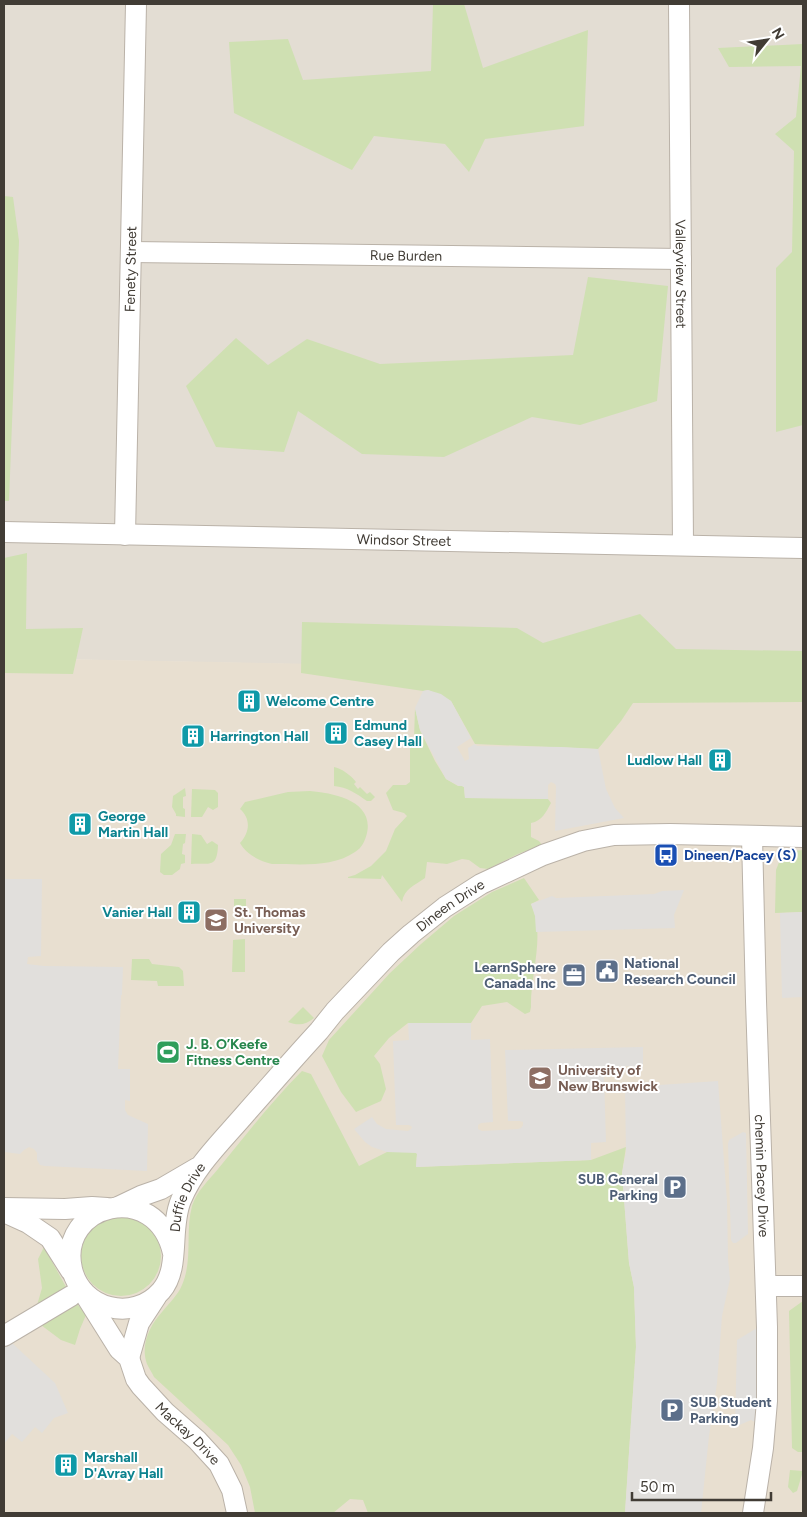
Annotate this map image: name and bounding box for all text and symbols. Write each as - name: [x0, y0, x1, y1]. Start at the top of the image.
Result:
- north arrow: [742, 15, 792, 65]
- text: N: [768, 25, 788, 43]
- street label: Valleyview Street: [672, 219, 689, 329]
- street label: Fenety Street: [122, 226, 140, 312]
- street label: Rue Burden: [370, 247, 443, 265]
- street label: Windsor Street: [356, 531, 451, 550]
- building icon: Welcome Centre: [236, 688, 262, 714]
- place label: Welcome Centre: [266, 693, 374, 710]
- place label: Edmund Casey Hall: [354, 717, 422, 750]
- building icon: Edmund Casey Hall: [323, 720, 349, 746]
- building icon: Harrington Hall: [180, 723, 206, 749]
- place label: Harrington Hall: [210, 728, 308, 745]
- building icon: Ludlow Hall: [707, 747, 733, 773]
- place label: Ludlow Hall: [627, 752, 702, 769]
- place label: George Martin Hall: [98, 808, 168, 841]
- building icon: George Martin Hall: [67, 811, 93, 837]
- bus stop icon: Dineen/Pacey (S): [653, 842, 679, 868]
- place label: Dineen/Pacey (S): [684, 847, 796, 864]
- street label: Dineen Drive: [413, 876, 488, 936]
- building icon: Vanier Hall: [176, 899, 202, 925]
- place label: Vanier Hall: [102, 904, 172, 921]
- place label: St. Thomas University: [234, 904, 306, 937]
- school or university icon: St. Thomas University: [203, 907, 229, 933]
- place label: National Research Council: [624, 955, 736, 988]
- public building icon: National Research Council: [594, 958, 620, 984]
- place label: LearnSphere Canada Inc: [474, 959, 556, 992]
- office icon: LearnSphere Canada Inc: [561, 962, 587, 988]
- place label: J. B. O’Keefe Fitness Centre: [186, 1036, 280, 1069]
- sports icon: J. B. O’Keefe Fitness Centre: [155, 1039, 181, 1065]
- place label: University of New Brunswick: [558, 1062, 659, 1095]
- school or university icon: University of New Brunswick: [527, 1065, 553, 1091]
- street label: chemin Pacey Drive: [751, 1114, 772, 1238]
- street label: Duffie Drive: [167, 1159, 209, 1233]
- place label: SUB General Parking: [578, 1171, 658, 1204]
- parking icon: SUB General Parking: [662, 1174, 688, 1200]
- place label: SUB Student Parking: [690, 1394, 772, 1427]
- parking icon: SUB Student Parking: [659, 1397, 685, 1423]
- street label: Mackay Drive: [151, 1399, 224, 1469]
- place label: Marshall D'Avray Hall: [84, 1449, 163, 1482]
- building icon: Marshall D'Avray Hall: [53, 1452, 79, 1478]
- scale bar: [632, 1470, 771, 1502]
- text: 50 m: [640, 1478, 675, 1496]

